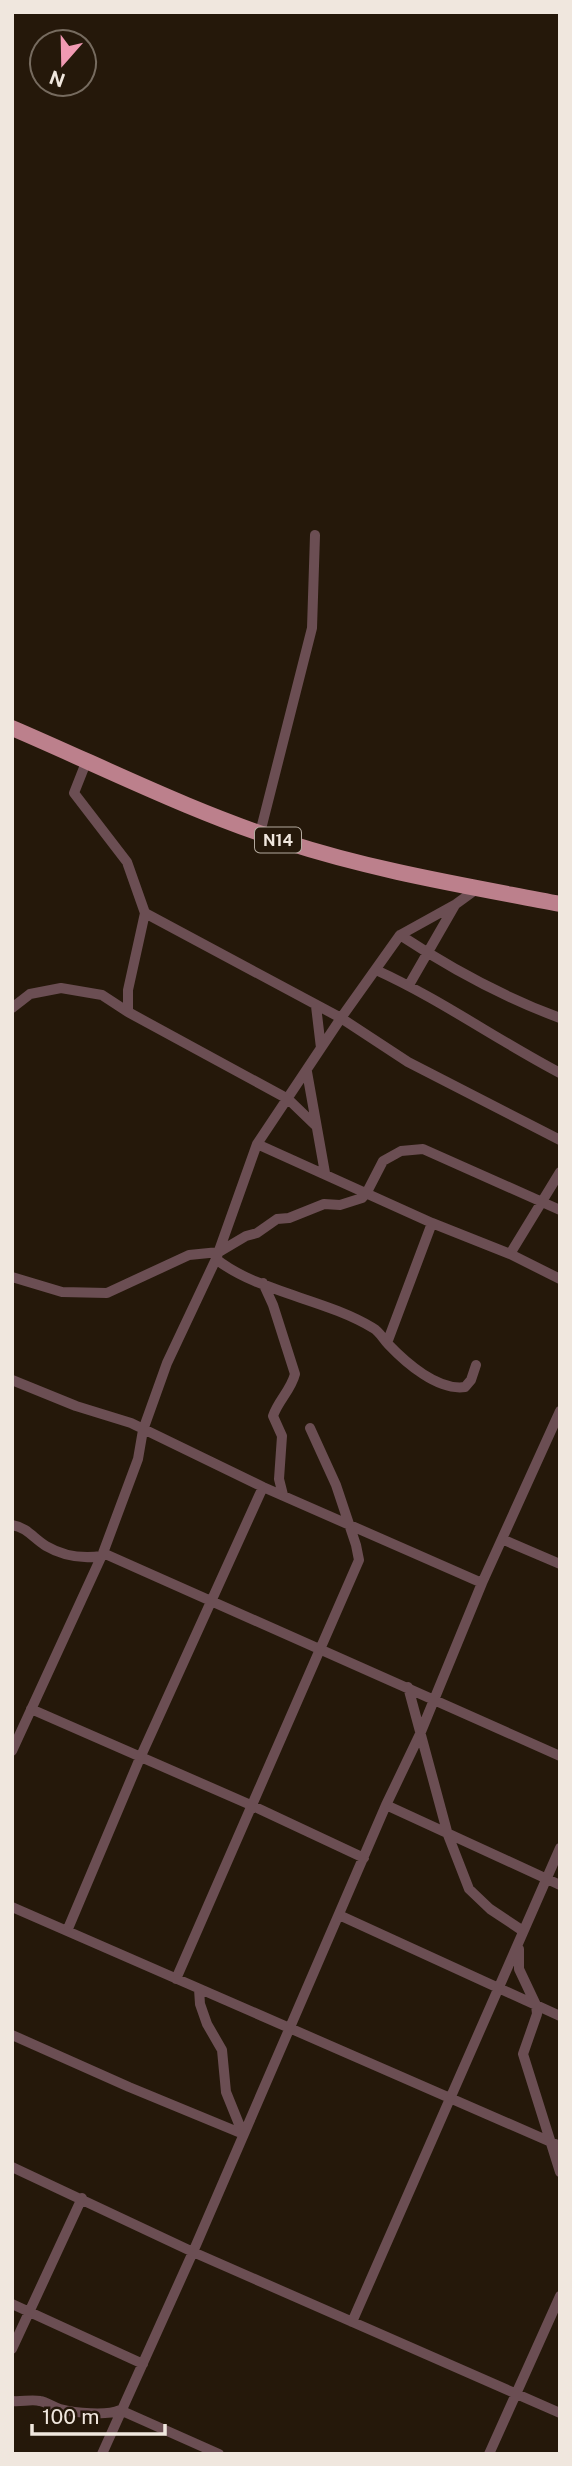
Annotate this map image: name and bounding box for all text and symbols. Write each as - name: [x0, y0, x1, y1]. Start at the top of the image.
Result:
- north arrow: [28, 28, 98, 98]
- text: N: [46, 66, 68, 92]
- road number: N14: [255, 828, 301, 852]
- scale bar: [32, 2392, 164, 2436]
- text: 100 m: [42, 2404, 99, 2429]

